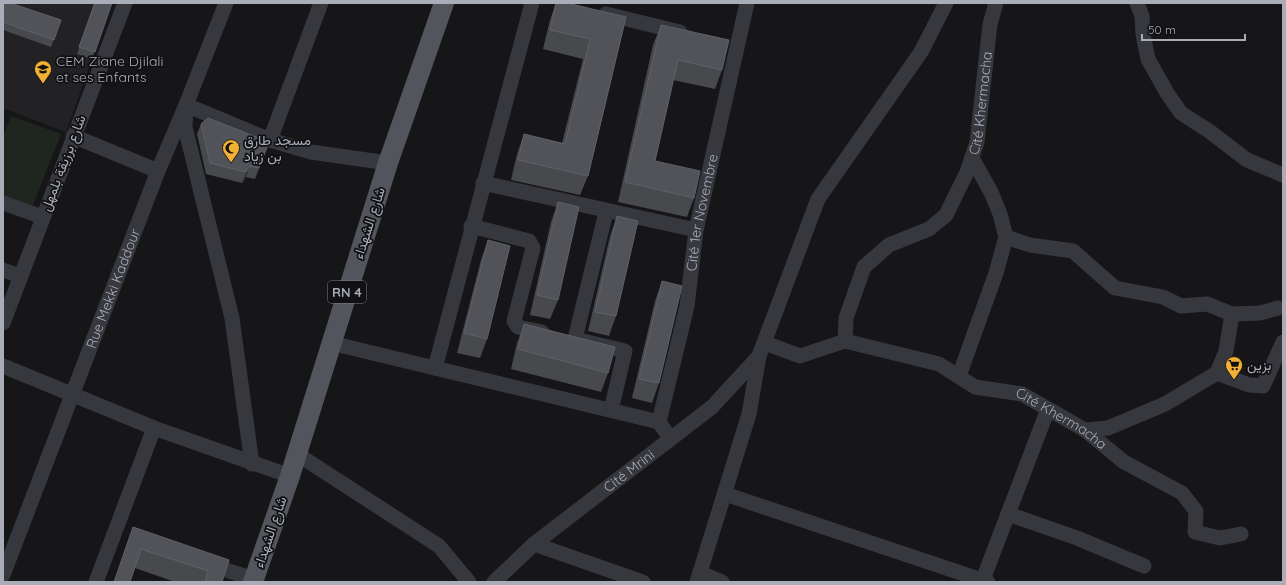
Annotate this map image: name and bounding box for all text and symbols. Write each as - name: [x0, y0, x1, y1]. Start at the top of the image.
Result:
- scale bar: [1142, 16, 1245, 42]
- text: 50 m: [1148, 22, 1176, 37]
- street label: Cité Khermacha: [964, 50, 996, 157]
- place label: CEM Ziane Djilali et ses Enfants: [56, 52, 164, 86]
- school or university icon: CEM Ziane Djilali et ses Enfants: [33, 59, 53, 84]
- street label: شارع برزيقة بلمهل: [36, 112, 91, 214]
- place label: مسجد طارق بن زياد: [244, 131, 311, 165]
- mosque icon: مسجد طارق بن زياد: [221, 138, 241, 163]
- street label: Cité 1er Novembre: [682, 152, 722, 272]
- street label: شارع الشهداء: [349, 185, 391, 262]
- street label: Rue Mekki Kaddour: [82, 225, 144, 351]
- road number: RN 4: [328, 281, 366, 303]
- supermarket icon: بزين: [1224, 355, 1244, 380]
- place label: بزين: [1247, 356, 1271, 374]
- street label: Cité Khermacha: [1015, 384, 1111, 453]
- street label: Cité Mrini: [600, 446, 658, 496]
- street label: شارع الشهداء: [249, 494, 293, 571]

